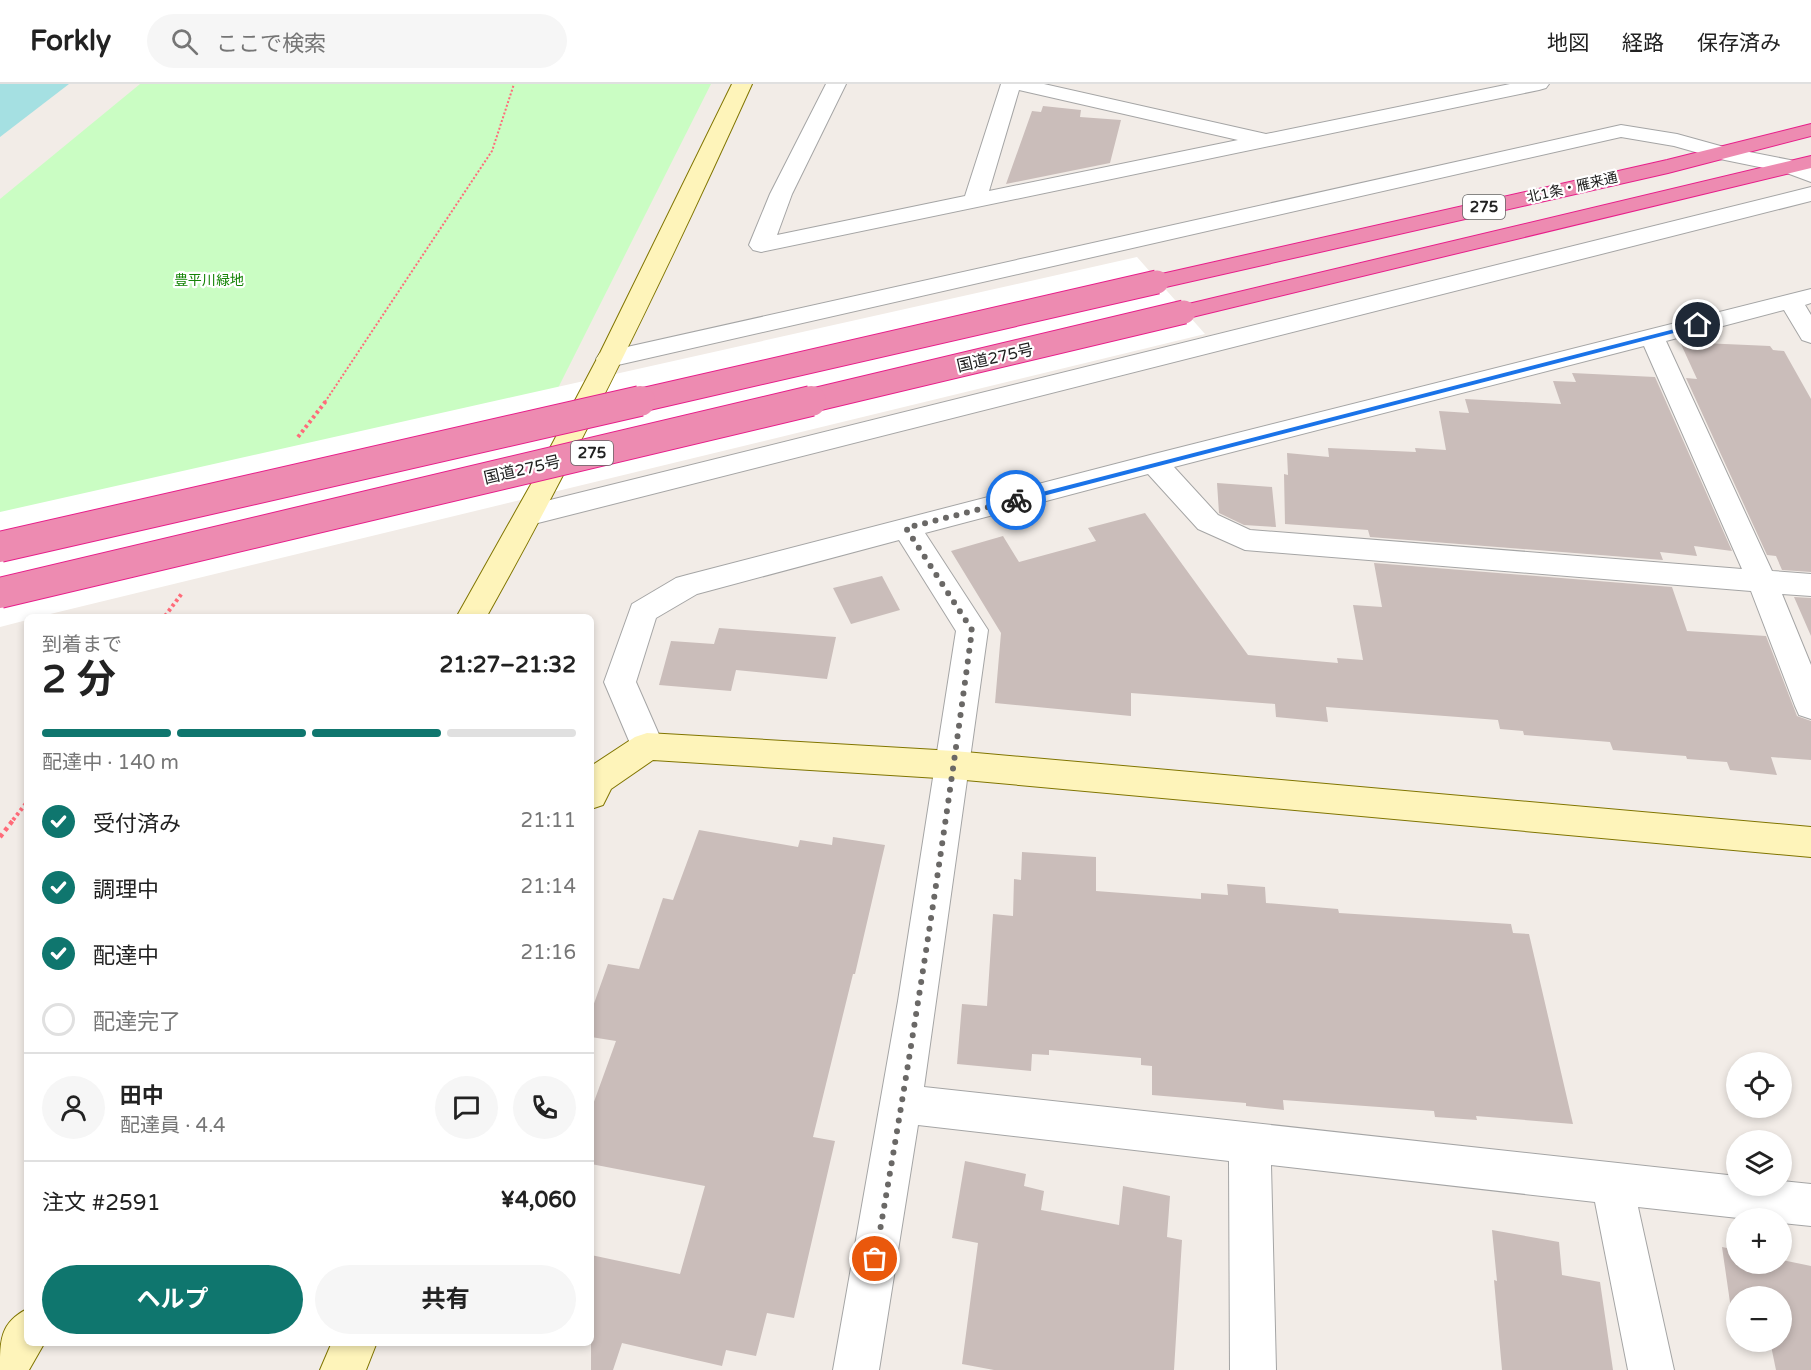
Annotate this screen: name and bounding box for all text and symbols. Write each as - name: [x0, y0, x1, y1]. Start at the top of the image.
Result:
- search box: [147, 14, 567, 68]
- text: Forkly: [30, 24, 111, 58]
- icon: search: [168, 25, 201, 58]
- text: ここで検索: [216, 31, 326, 57]
- text: 地図: [1547, 31, 1589, 56]
- text: 経路: [1622, 31, 1664, 56]
- text: 保存済み: [1697, 31, 1781, 56]
- street label: 北1条・雁来通: [1525, 169, 1619, 206]
- road number: 275: [1463, 195, 1505, 219]
- park label: 豊平川緑地: [174, 272, 244, 289]
- pin: [1672, 299, 1723, 350]
- icon: home: [1681, 308, 1714, 341]
- street label: 国道275号: [955, 339, 1036, 377]
- road number: 275: [571, 441, 613, 465]
- street label: 国道275号: [482, 451, 563, 489]
- courier: [986, 470, 1046, 530]
- icon: bike: [1000, 484, 1033, 517]
- text: 到着まで: [42, 633, 122, 657]
- text: 21:27–21:32: [439, 652, 576, 678]
- text: 2 分: [42, 656, 116, 703]
- text: 配達中 · 140 m: [42, 751, 179, 775]
- icon: check: [42, 805, 75, 838]
- text: 21:11: [521, 809, 576, 833]
- text: 受付済み: [93, 811, 181, 837]
- icon: check: [42, 871, 75, 904]
- text: 21:14: [521, 875, 576, 899]
- text: 調理中: [93, 877, 159, 903]
- icon: check: [42, 937, 75, 970]
- text: 21:16: [521, 941, 576, 965]
- text: 配達中: [93, 943, 159, 969]
- text: 配達完了: [93, 1009, 181, 1035]
- map controls: [1726, 1052, 1792, 1352]
- button: locate: [1726, 1052, 1792, 1118]
- button: person: [42, 1076, 105, 1139]
- button: chat: [435, 1076, 498, 1139]
- button: phone: [513, 1076, 576, 1139]
- text: 田中: [120, 1083, 164, 1109]
- text: 配達員 · 4.4: [120, 1114, 226, 1138]
- button: layers: [1726, 1130, 1792, 1196]
- text: ¥4,060: [501, 1187, 576, 1213]
- text: 注文 #2591: [42, 1190, 160, 1216]
- button: +: [1726, 1208, 1792, 1274]
- pin: [849, 1233, 900, 1284]
- icon: bag: [858, 1242, 891, 1275]
- button: ヘルプ: [42, 1265, 303, 1334]
- button: 共有: [315, 1265, 576, 1334]
- button: −: [1726, 1286, 1792, 1352]

